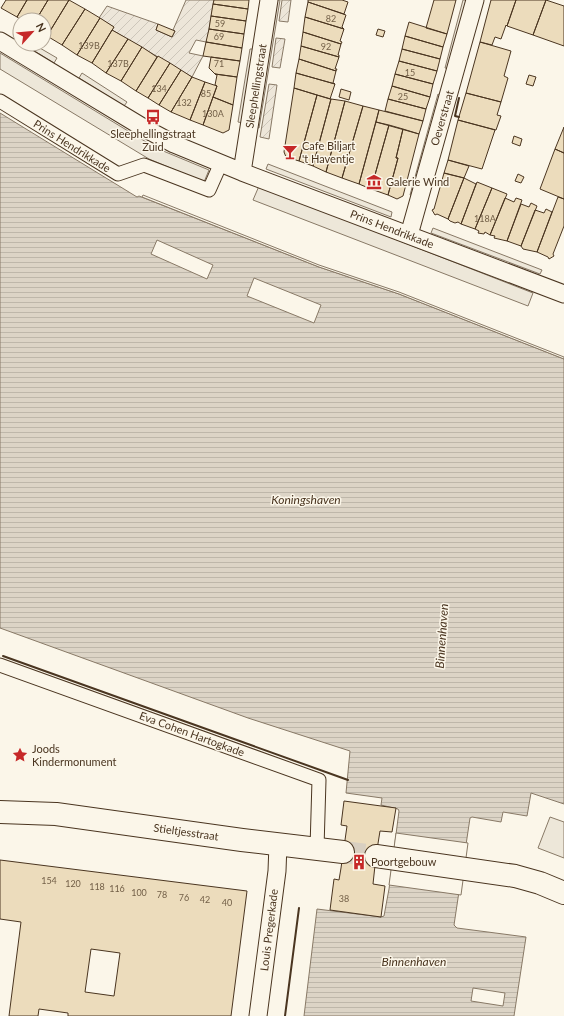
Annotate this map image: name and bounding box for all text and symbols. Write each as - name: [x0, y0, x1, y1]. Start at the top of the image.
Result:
- north arrow: [12, 12, 52, 52]
- house number: 82: [326, 13, 336, 24]
- house number: 59: [215, 18, 225, 29]
- text: N: [34, 21, 49, 34]
- house number: 69: [214, 31, 224, 42]
- house number: 139B: [78, 40, 100, 51]
- house number: 92: [321, 41, 331, 52]
- street label: Sleephellingstraat: [242, 43, 269, 129]
- house number: 137B: [107, 58, 129, 69]
- house number: 71: [214, 58, 224, 69]
- house number: 15: [405, 67, 415, 78]
- house number: 134: [151, 83, 167, 94]
- house number: 85: [201, 88, 211, 99]
- street label: Oeverstraat: [427, 89, 456, 147]
- house number: 25: [398, 91, 408, 102]
- house number: 132: [176, 97, 192, 108]
- bus stop icon: Sleephellingstraat Zuid: [144, 108, 162, 126]
- house number: 130A: [202, 108, 225, 119]
- street label: Prins Hendrikkade: [31, 117, 113, 175]
- place label: Sleephellingstraat Zuid: [110, 127, 196, 153]
- place label: Cafe Biljart 't Haventje: [302, 139, 355, 165]
- bar icon: Cafe Biljart 't Haventje: [281, 143, 299, 161]
- museum icon: Galerie Wind: [365, 173, 383, 191]
- place label: Galerie Wind: [386, 175, 449, 188]
- street label: Prins Hendrikkade: [349, 207, 436, 251]
- house number: 118A: [474, 213, 497, 224]
- water label: Koningshaven: [271, 492, 341, 507]
- water label: Binnenhaven: [432, 603, 451, 669]
- street label: Eva Cohen Hartogkade: [138, 708, 247, 759]
- place label: Joods Kindermonument: [32, 742, 117, 768]
- place icon: Joods Kindermonument: [11, 746, 29, 764]
- street label: Stieltjesstraat: [153, 821, 219, 843]
- building icon: Poortgebouw: [350, 853, 368, 871]
- place label: Poortgebouw: [371, 855, 437, 868]
- house number: 154: [41, 875, 57, 886]
- house number: 120: [65, 878, 81, 889]
- house number: 118: [89, 881, 105, 892]
- house number: 116: [109, 883, 125, 894]
- house number: 100: [131, 887, 147, 898]
- street label: Louis Pregerkade: [257, 888, 280, 972]
- house number: 78: [157, 889, 167, 900]
- house number: 76: [179, 892, 189, 903]
- house number: 38: [339, 893, 349, 904]
- house number: 42: [200, 894, 210, 905]
- house number: 40: [222, 897, 232, 908]
- water label: Binnenhaven: [382, 954, 446, 969]

